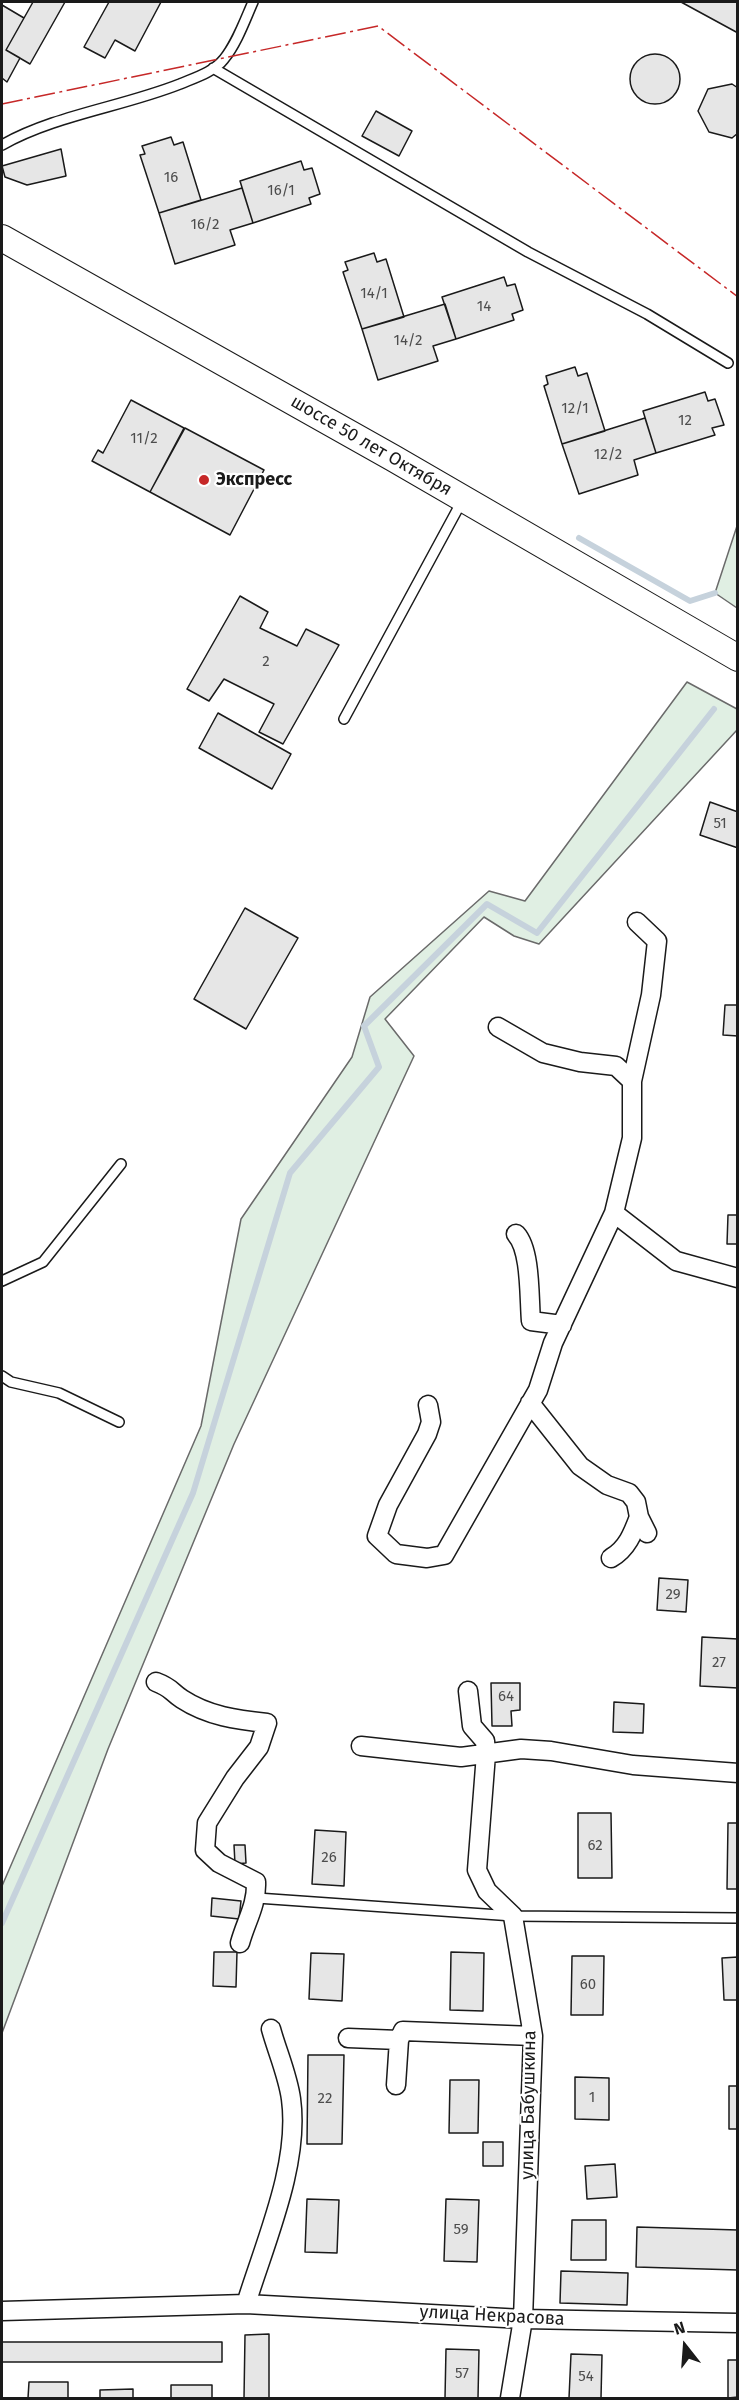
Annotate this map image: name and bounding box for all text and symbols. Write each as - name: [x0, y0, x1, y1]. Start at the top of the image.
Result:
- house number: 16: [164, 169, 178, 187]
- house number: 16/1: [267, 182, 295, 200]
- house number: 16/2: [191, 216, 219, 234]
- house number: 14/1: [360, 285, 388, 303]
- house number: 14: [477, 298, 491, 316]
- house number: 14/2: [394, 332, 422, 350]
- street label: шоссе 50 лет Октября: [286, 391, 456, 501]
- house number: 12/1: [561, 400, 589, 418]
- house number: 12: [678, 412, 692, 430]
- house number: 11/2: [130, 430, 158, 448]
- house number: 12/2: [594, 446, 622, 464]
- place label: Экспресс: [216, 469, 292, 491]
- marker: Экспресс: [197, 473, 211, 487]
- house number: 2: [262, 653, 270, 671]
- house number: 51: [713, 815, 727, 833]
- house number: 29: [665, 1586, 681, 1604]
- house number: 27: [712, 1654, 726, 1672]
- house number: 64: [498, 1688, 514, 1706]
- house number: 62: [587, 1837, 603, 1855]
- house number: 26: [321, 1849, 337, 1867]
- house number: 60: [580, 1976, 596, 1994]
- street label: улица Бабушкина: [517, 2030, 541, 2180]
- house number: 1: [589, 2089, 595, 2107]
- house number: 22: [318, 2090, 332, 2108]
- house number: 59: [453, 2221, 469, 2239]
- street label: улица Некрасова: [419, 2301, 565, 2331]
- north arrow: [655, 2316, 715, 2376]
- text: N: [672, 2318, 687, 2339]
- house number: 57: [455, 2365, 469, 2383]
- house number: 54: [578, 2368, 594, 2386]

